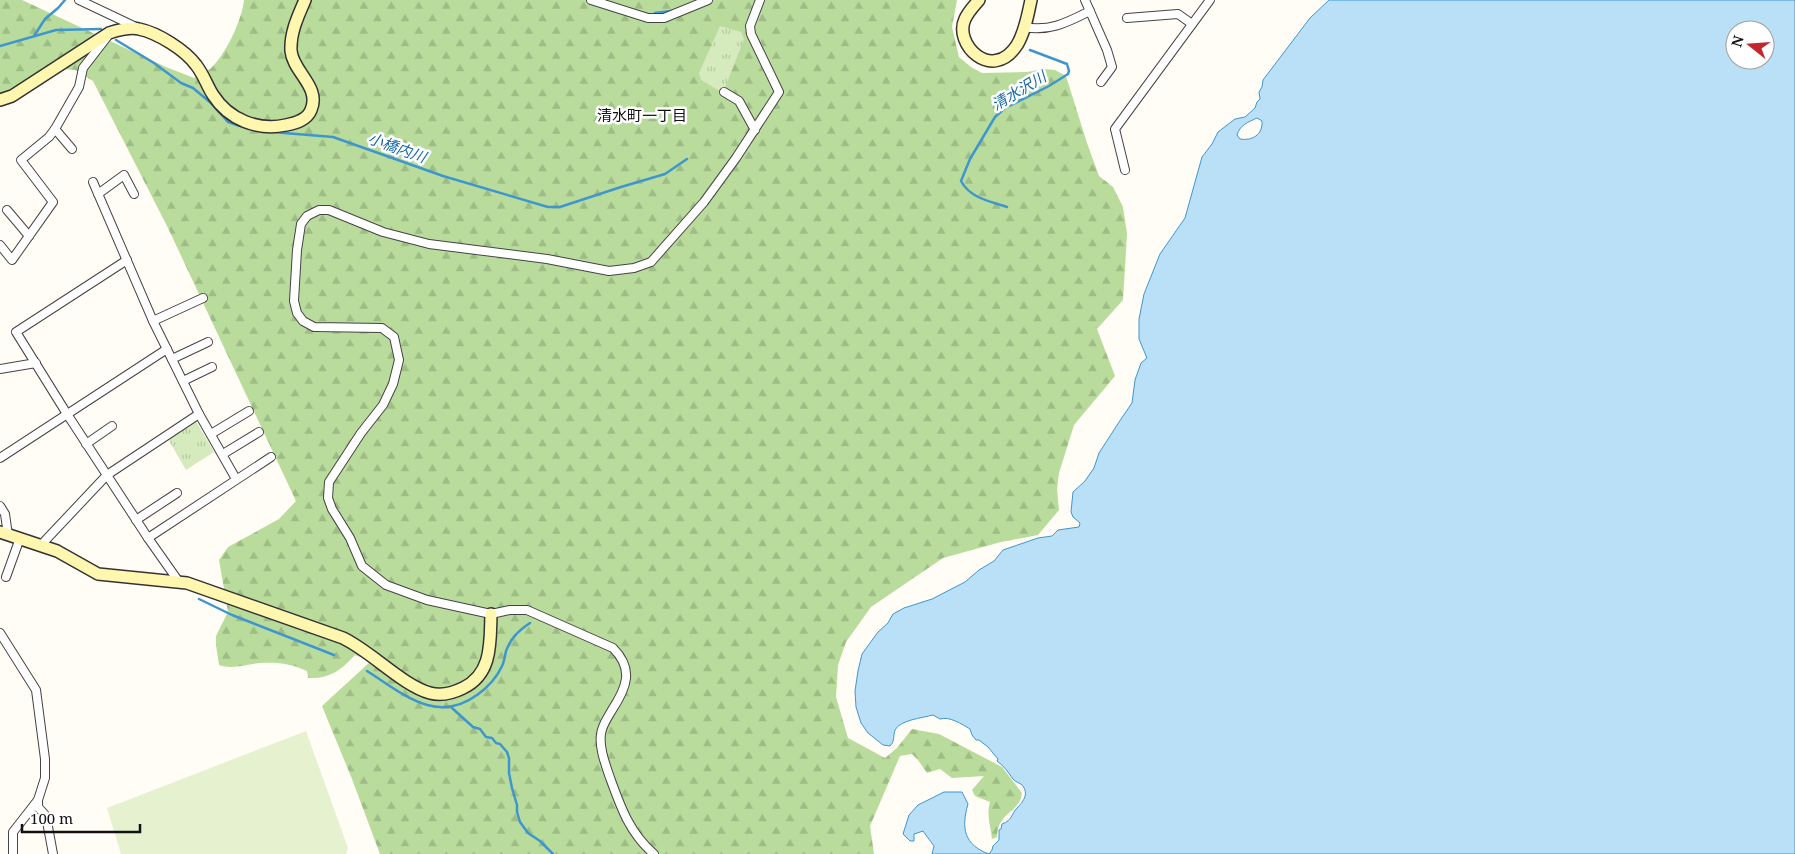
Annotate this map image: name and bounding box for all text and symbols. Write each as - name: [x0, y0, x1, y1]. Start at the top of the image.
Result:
- north arrow: [1725, 20, 1775, 70]
- text: N: [1726, 33, 1748, 49]
- water label: 清水沢川: [988, 65, 1051, 114]
- district label: 清水町一丁目: [597, 105, 687, 125]
- water label: 小橋内川: [366, 127, 431, 167]
- scale bar: [22, 802, 140, 834]
- text: 100 m: [30, 808, 73, 828]

